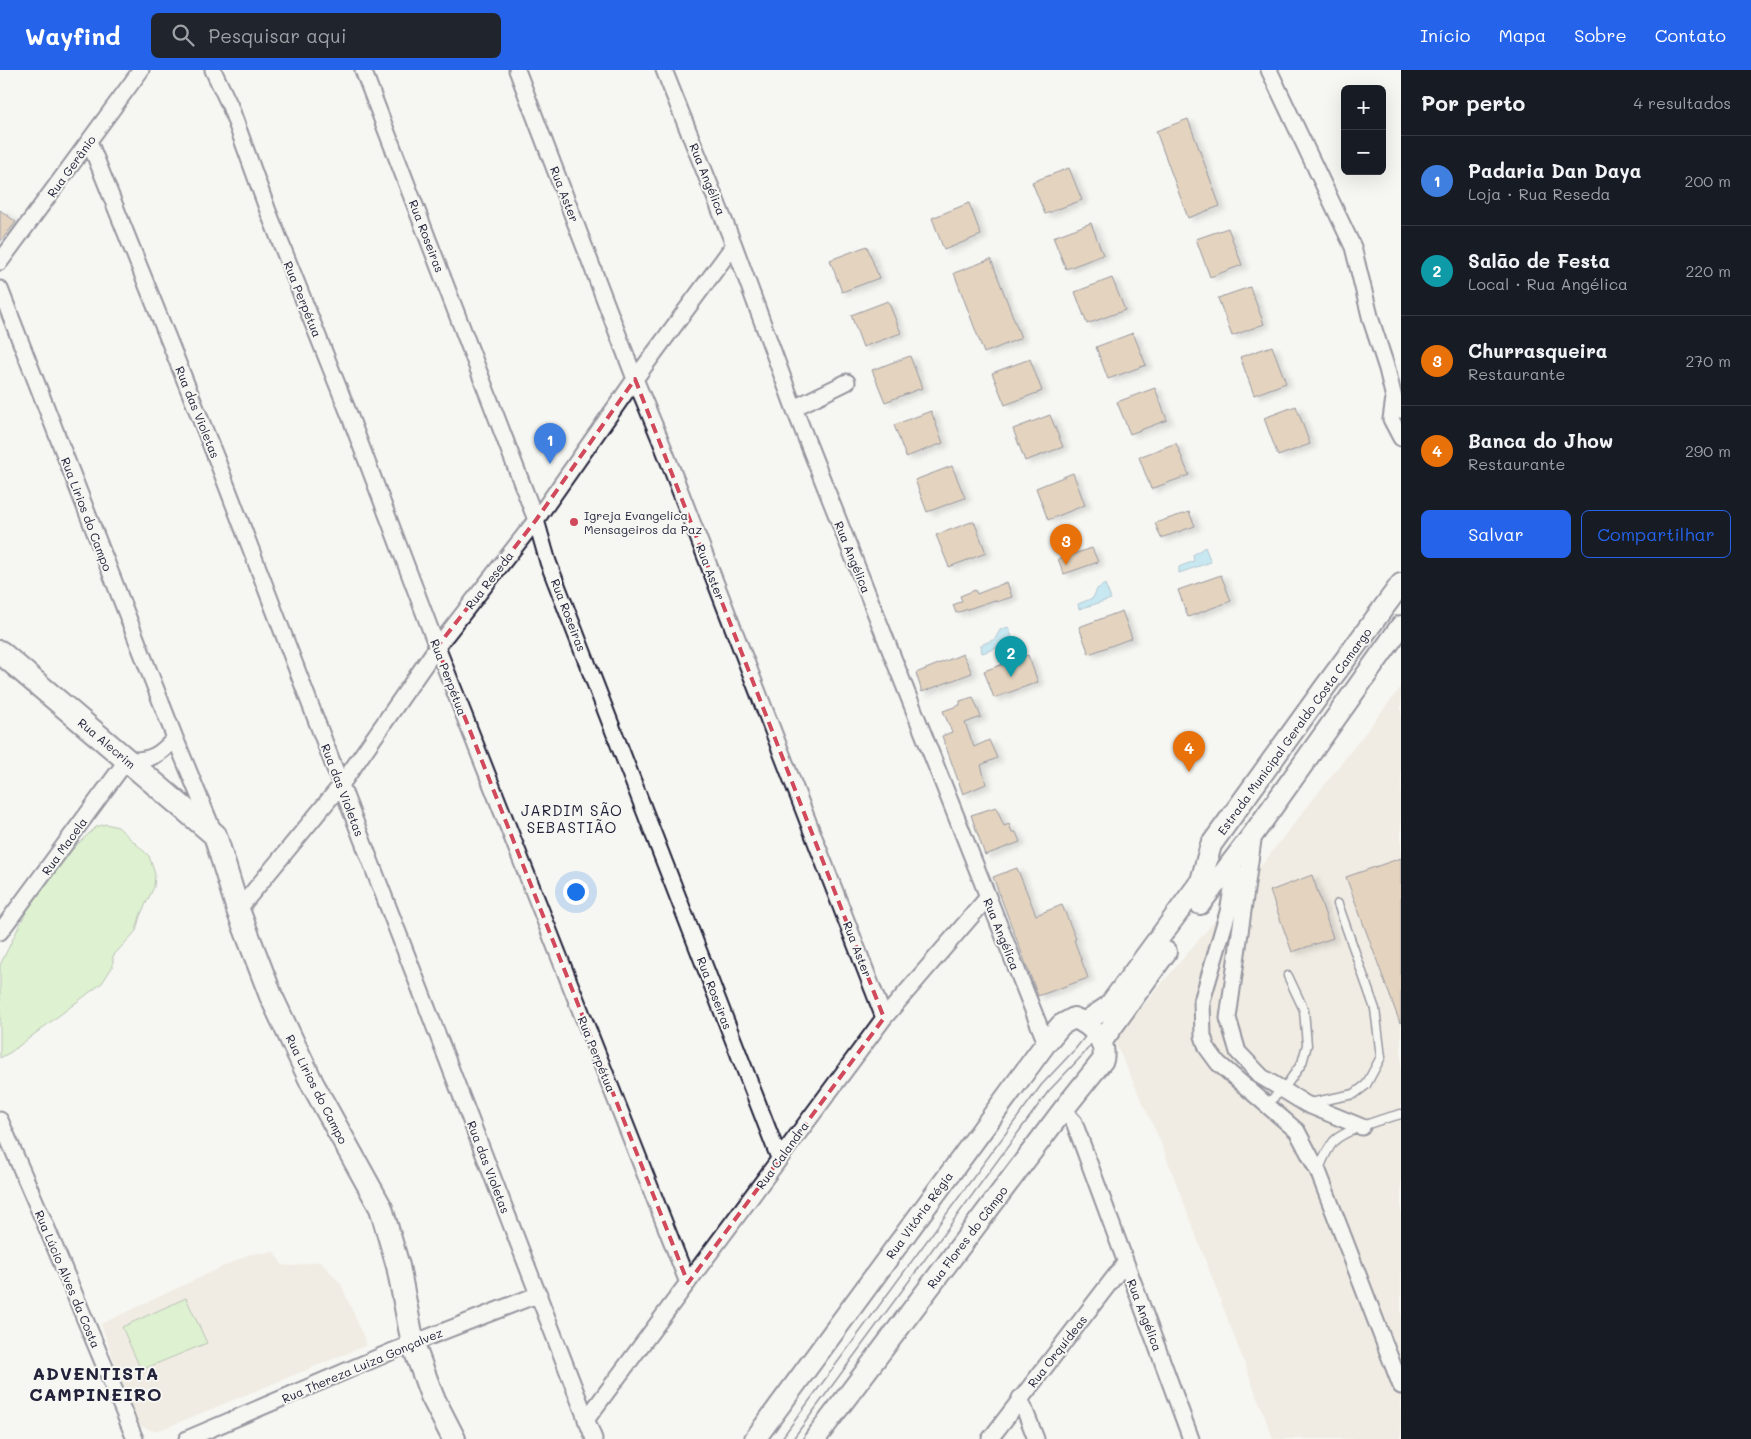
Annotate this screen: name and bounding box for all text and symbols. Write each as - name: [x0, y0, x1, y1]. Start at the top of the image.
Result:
- search box: [151, 13, 501, 58]
- text: Wayfind: [25, 20, 121, 51]
- icon: search: [169, 21, 197, 49]
- text: Pesquisar aqui: [209, 23, 346, 48]
- text: Início: [1420, 23, 1470, 47]
- text: Mapa: [1498, 23, 1546, 47]
- text: Sobre: [1574, 23, 1627, 47]
- text: Contato: [1655, 23, 1726, 47]
- map controls: [1341, 85, 1386, 175]
- button: +: [1341, 85, 1386, 130]
- text: Por perto: [1421, 89, 1525, 116]
- text: 4 resultados: [1634, 92, 1731, 113]
- button: −: [1341, 130, 1386, 175]
- street label: Rua Gerânio: [43, 132, 99, 200]
- street label: Rua Angélica: [686, 141, 730, 217]
- text: Padaria Dan Daya: [1468, 158, 1641, 183]
- street label: Rua Aster: [547, 164, 583, 224]
- text: 1: [1433, 170, 1441, 191]
- text: 200 m: [1684, 170, 1731, 191]
- text: Loja · Rua Reseda: [1468, 183, 1611, 204]
- street label: Rua Roseiras: [406, 197, 448, 275]
- text: Salão de Festa: [1468, 248, 1610, 273]
- street label: Rua Perpétua: [281, 259, 325, 339]
- text: 2: [1433, 260, 1441, 281]
- text: 220 m: [1685, 260, 1731, 281]
- text: Local · Rua Angélica: [1468, 273, 1628, 294]
- text: Churrasqueira: [1468, 338, 1608, 363]
- text: 3: [1432, 350, 1442, 371]
- text: 270 m: [1685, 350, 1731, 371]
- text: Restaurante: [1468, 363, 1566, 384]
- street label: Rua das Violetas: [172, 364, 224, 461]
- pin: 1: [534, 423, 566, 464]
- text: Banca do Jhow: [1468, 428, 1613, 453]
- text: 4: [1432, 440, 1442, 461]
- text: 290 m: [1685, 440, 1731, 461]
- text: Restaurante: [1468, 453, 1566, 474]
- street label: Rua Lirios do Campo: [58, 455, 116, 573]
- place label: Igreja Evangelica Mensageiros da Paz: [584, 507, 703, 537]
- button: Salvar: [1421, 510, 1571, 558]
- button: Compartilhar: [1581, 510, 1731, 558]
- marker: Igreja Evangelica Mensageiros da Paz: [568, 516, 580, 528]
- street label: Rua Angélica: [831, 519, 875, 595]
- pin: 3: [1050, 524, 1082, 565]
- street label: Rua Aster: [693, 542, 729, 602]
- street label: Rua Reseda: [461, 548, 517, 612]
- street label: Rua Roseiras: [548, 576, 590, 654]
- street label: Estrada Municipal Geraldo Costa Camargo: [1213, 624, 1375, 838]
- pin: 2: [995, 636, 1027, 677]
- street label: Rua Perpétua: [427, 637, 471, 717]
- street label: Rua Alecrim: [75, 714, 139, 772]
- pin: 4: [1173, 731, 1205, 772]
- street label: Rua das Violetas: [318, 741, 368, 839]
- district label: JARDIM SÃO SEBASTIÃO: [521, 800, 623, 837]
- street label: Rua Macela: [38, 814, 90, 878]
- your location: [563, 879, 589, 905]
- street label: Rua Angélica: [980, 896, 1024, 972]
- street label: Rua Aster: [840, 919, 876, 979]
- street label: Rua Roseiras: [694, 954, 736, 1032]
- street label: Rua Perpétua: [575, 1014, 619, 1094]
- street label: Rua Lirios do Campo: [282, 1032, 352, 1146]
- street label: Rua das Violetas: [464, 1118, 514, 1216]
- street label: Rua Calandra: [752, 1118, 812, 1192]
- street label: Rua Vitória Régia: [882, 1168, 956, 1262]
- street label: Rua Flores do Câmpo: [923, 1183, 1011, 1291]
- street label: Rua Lúcio Alves da Costa: [32, 1208, 104, 1350]
- street label: Rua Angélica: [1124, 1277, 1166, 1353]
- street label: Rua Orquídeas: [1024, 1311, 1090, 1390]
- street label: Rua Thereza Luiza Gonçalvez: [279, 1324, 445, 1406]
- district label: ADVENTISTA CAMPINEIRO: [29, 1361, 163, 1406]

